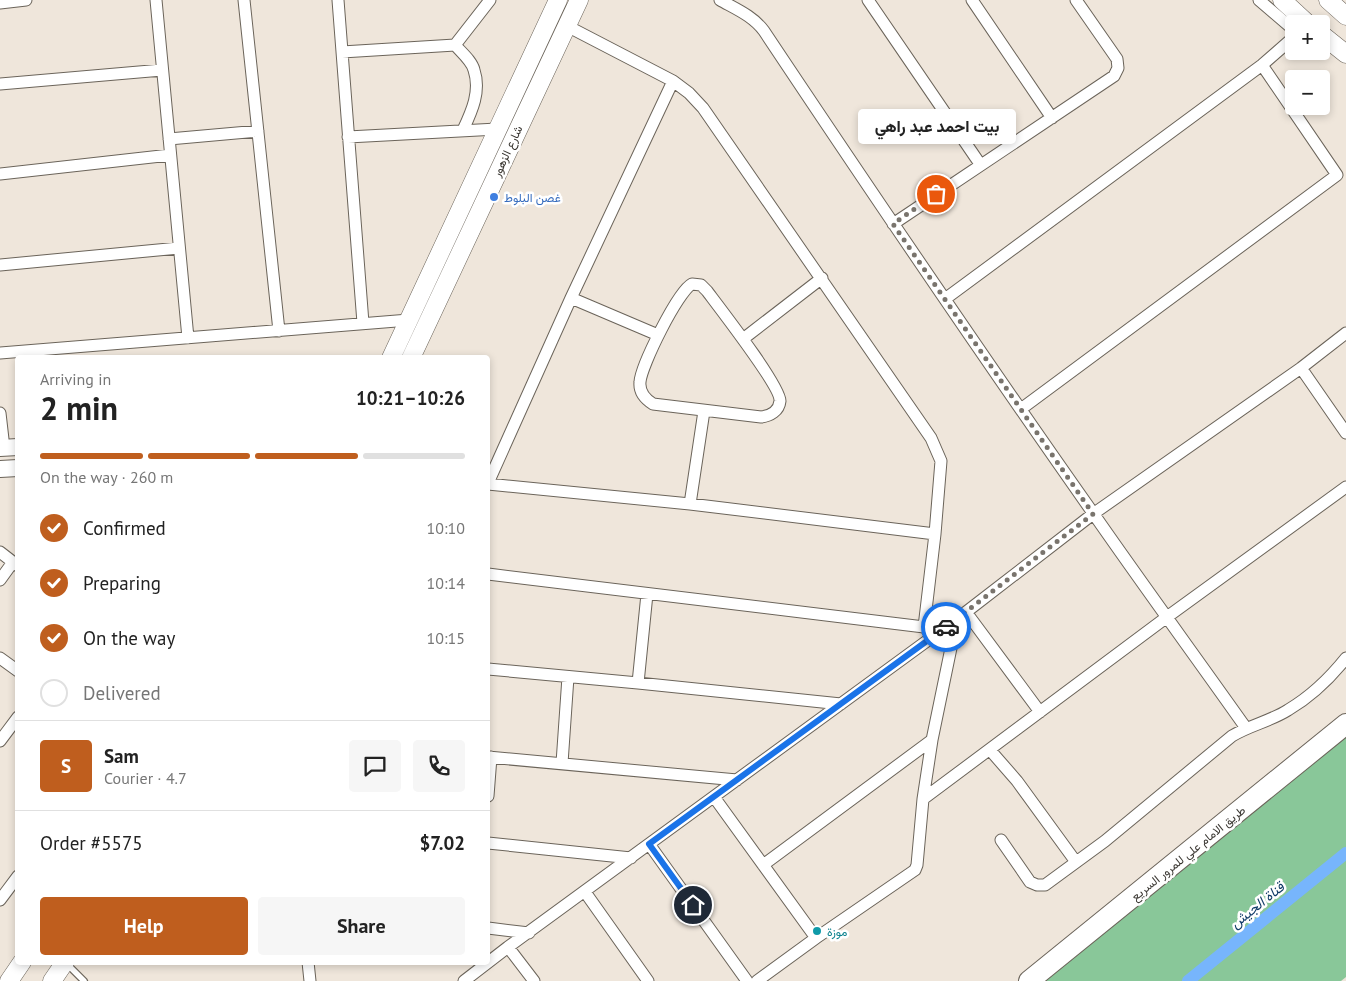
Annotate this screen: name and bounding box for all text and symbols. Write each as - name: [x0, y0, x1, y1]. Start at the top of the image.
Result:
- map controls: [1285, 15, 1330, 115]
- button: +: [1285, 15, 1330, 60]
- button: −: [1285, 70, 1330, 115]
- callout: بيت احمد عبد راهي: [857, 109, 1015, 144]
- text: بيت احمد عبد راهي: [875, 116, 999, 136]
- street label: شارع الزهور: [488, 123, 527, 181]
- pin: [915, 173, 957, 215]
- icon: bag: [922, 180, 950, 208]
- place label: غصن البلوط: [504, 190, 561, 206]
- marker: غصن البلوط: [488, 191, 500, 203]
- text: Arriving in: [40, 369, 111, 389]
- text: 10:21–10:26: [356, 386, 465, 410]
- text: 2 min: [40, 387, 118, 429]
- text: On the way · 260 m: [40, 467, 173, 487]
- icon: check: [40, 514, 68, 542]
- text: Confirmed: [83, 516, 166, 540]
- text: 10:10: [427, 518, 465, 538]
- icon: check: [40, 569, 68, 597]
- text: Preparing: [83, 571, 161, 595]
- text: 10:14: [427, 573, 465, 593]
- courier: [921, 602, 971, 652]
- icon: car: [932, 613, 960, 641]
- icon: check: [40, 624, 68, 652]
- text: On the way: [83, 626, 175, 650]
- text: 10:15: [427, 628, 465, 648]
- text: Delivered: [83, 681, 161, 705]
- button: chat: [349, 740, 401, 792]
- button: phone: [413, 740, 465, 792]
- text: Sam: [104, 744, 139, 768]
- text: S: [61, 754, 71, 778]
- text: Courier · 4.7: [104, 768, 187, 788]
- street label: طريق الامام علي للمرور السريع: [1128, 802, 1250, 906]
- text: Order #5575: [40, 831, 143, 855]
- text: $7.02: [419, 831, 465, 855]
- water label: قناة الجيش: [1226, 877, 1289, 932]
- pin: [672, 884, 714, 926]
- icon: home: [679, 891, 707, 919]
- button: Help: [40, 897, 248, 955]
- button: Share: [258, 897, 465, 955]
- place label: موزة: [827, 924, 848, 940]
- marker: موزة: [811, 925, 823, 937]

